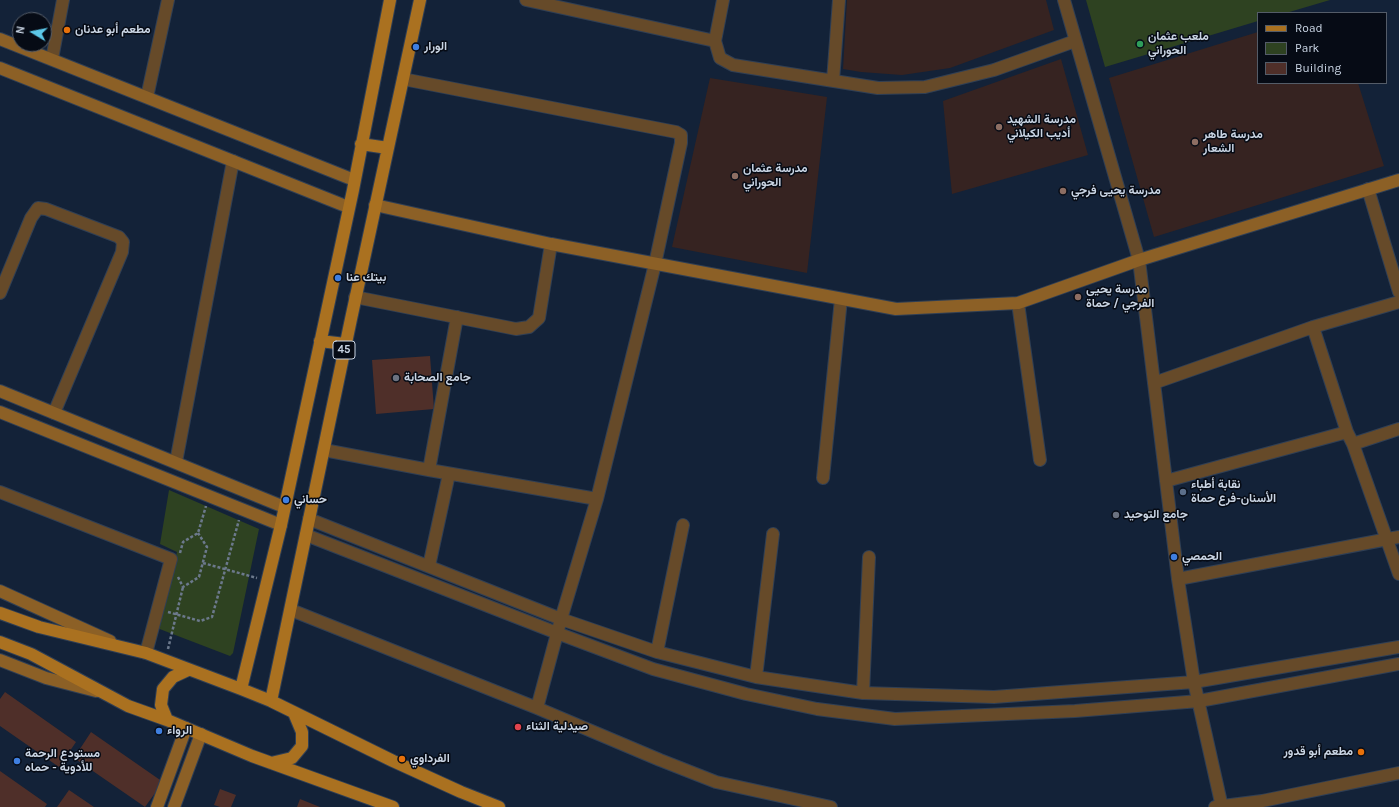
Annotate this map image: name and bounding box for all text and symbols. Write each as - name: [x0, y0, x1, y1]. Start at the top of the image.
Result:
- north arrow: [12, 12, 52, 52]
- legend: [1257, 12, 1387, 84]
- text: Road: [1295, 21, 1323, 35]
- place label: مطعم أبو عدنان: [75, 23, 151, 37]
- text: N: [14, 25, 28, 35]
- marker: مطعم أبو عدنان: [62, 25, 72, 35]
- place label: ملعب عثمان الحوراني: [1148, 30, 1209, 58]
- marker: ملعب عثمان الحوراني: [1135, 39, 1145, 49]
- place label: الورار: [424, 40, 447, 54]
- text: Park: [1295, 41, 1319, 55]
- marker: الورار: [411, 42, 421, 52]
- text: Building: [1295, 61, 1341, 75]
- place label: مدرسة الشهيد أديب الكيلاني: [1007, 113, 1076, 141]
- marker: مدرسة الشهيد أديب الكيلاني: [994, 122, 1004, 132]
- place label: مدرسة طاهر الشعار: [1203, 128, 1263, 156]
- marker: مدرسة طاهر الشعار: [1190, 137, 1200, 147]
- place label: مدرسة عثمان الحوراني: [743, 162, 808, 190]
- marker: مدرسة عثمان الحوراني: [730, 171, 740, 181]
- place label: مدرسة يحيى فرجي: [1071, 184, 1161, 198]
- marker: مدرسة يحيى فرجي: [1058, 186, 1068, 196]
- place label: بيتك عنا: [346, 271, 386, 285]
- marker: بيتك عنا: [333, 273, 343, 283]
- place label: مدرسة يحيى الفرجي / حماة: [1086, 283, 1154, 311]
- marker: مدرسة يحيى الفرجي / حماة: [1073, 292, 1083, 302]
- road number: 45: [333, 341, 355, 359]
- place label: جامع الصحابة: [404, 371, 471, 385]
- marker: جامع الصحابة: [391, 373, 401, 383]
- place label: نقابة أطباء الأسنان-فرع حماة: [1191, 478, 1276, 506]
- marker: نقابة أطباء الأسنان-فرع حماة: [1178, 487, 1188, 497]
- place label: حساني: [294, 493, 327, 507]
- marker: حساني: [281, 495, 291, 505]
- place label: جامع التوحيد: [1124, 508, 1188, 522]
- marker: جامع التوحيد: [1111, 510, 1121, 520]
- place label: الحمصي: [1182, 550, 1222, 564]
- marker: الحمصي: [1169, 552, 1179, 562]
- place label: صيدلية الثناء: [526, 720, 588, 734]
- marker: صيدلية الثناء: [513, 722, 523, 732]
- place label: الرواء: [167, 724, 192, 738]
- marker: الرواء: [154, 726, 164, 736]
- place label: مطعم أبو قدور: [1284, 745, 1353, 759]
- place label: مستودع الرحمة للأدوية - حماه: [25, 747, 100, 775]
- marker: مطعم أبو قدور: [1356, 747, 1366, 757]
- place label: الفرداوي: [410, 752, 450, 766]
- marker: الفرداوي: [397, 754, 407, 764]
- marker: مستودع الرحمة للأدوية - حماه: [12, 756, 22, 766]

